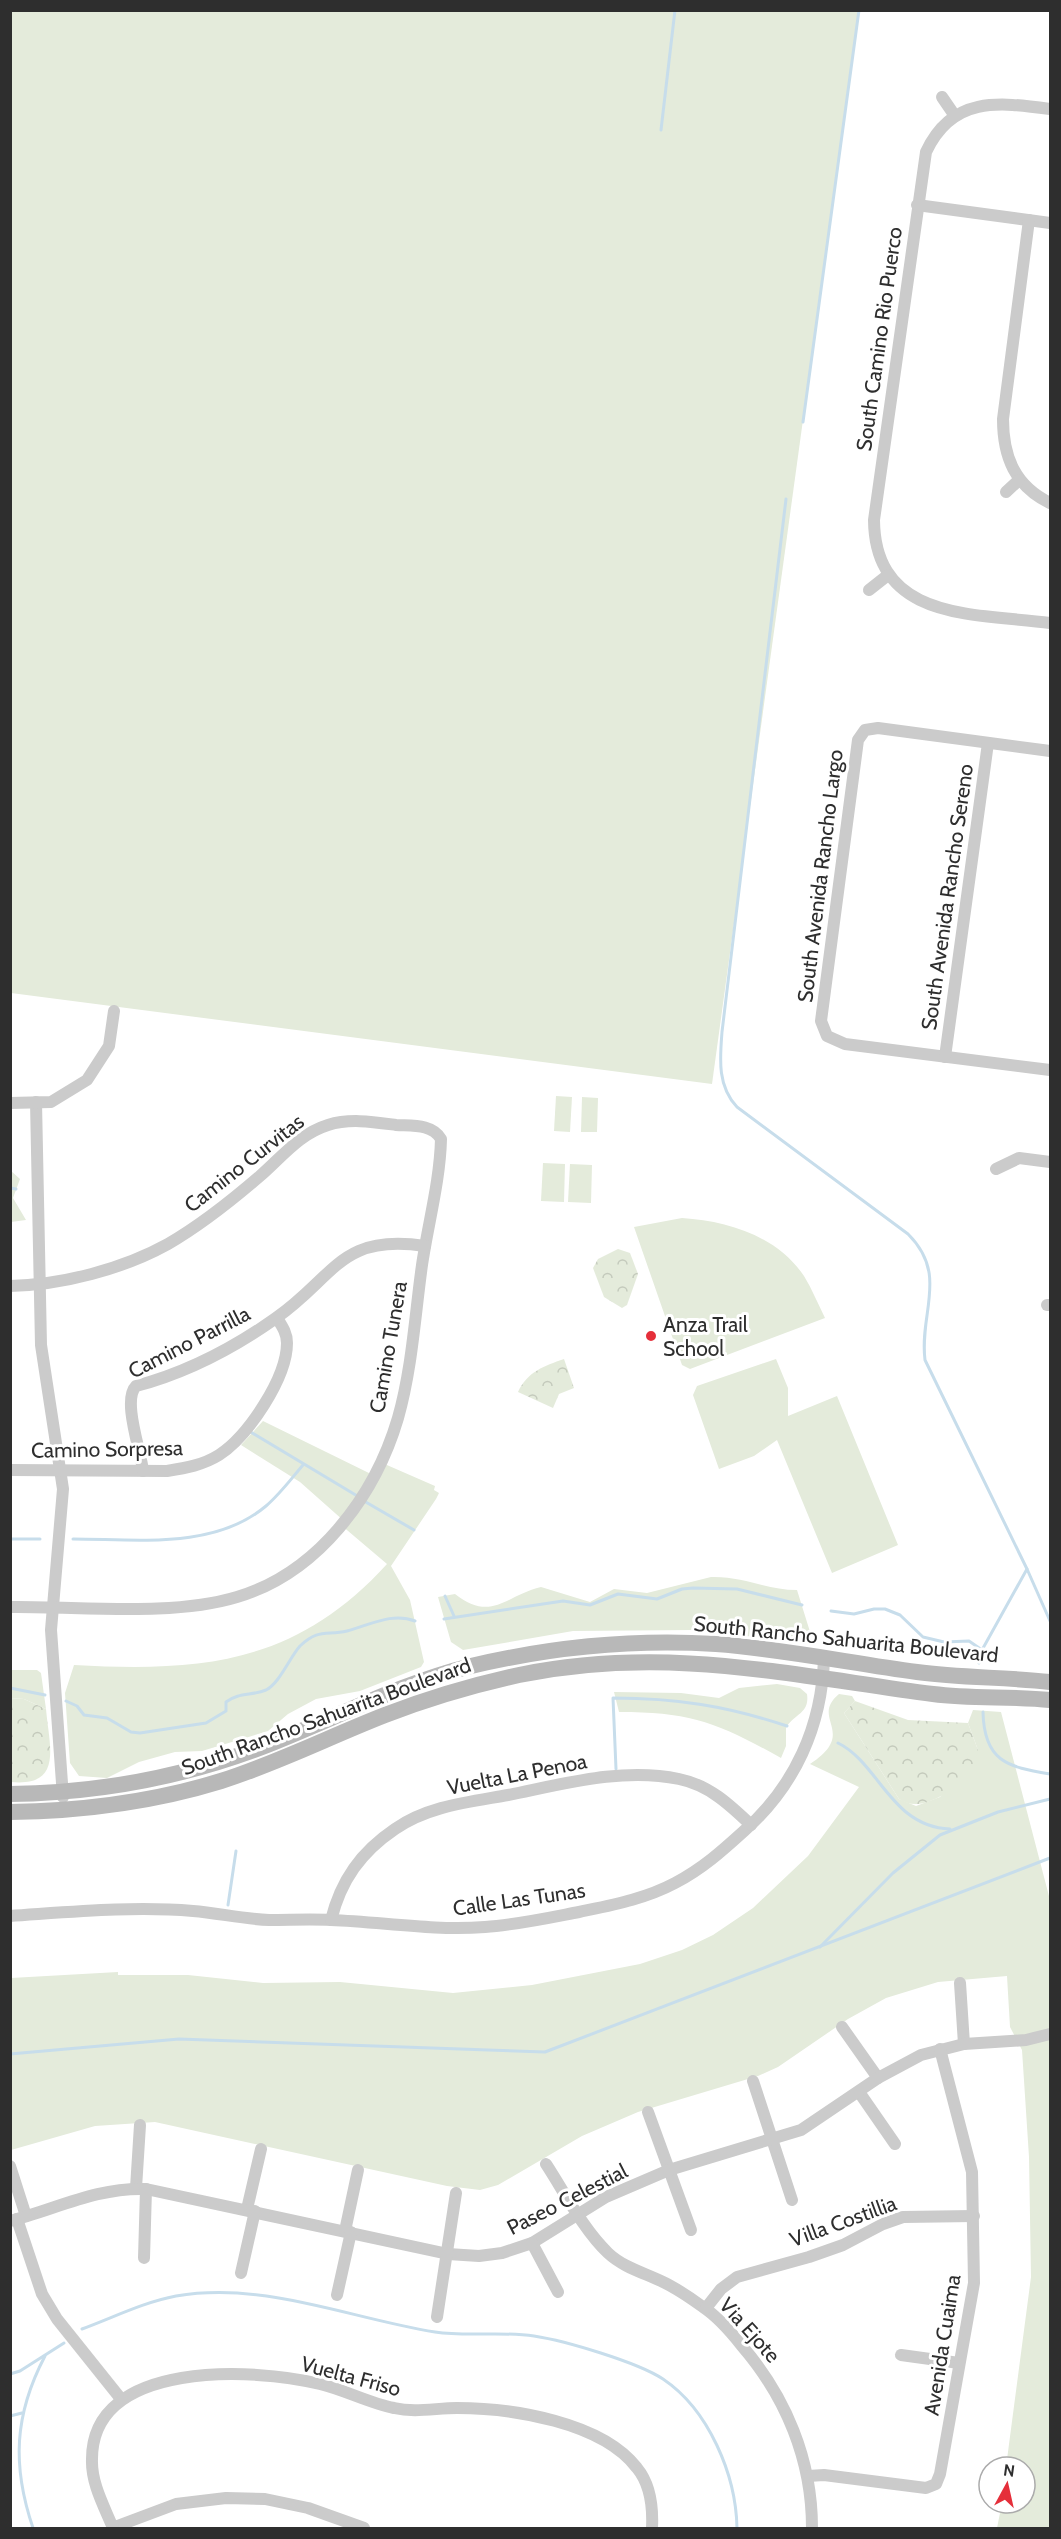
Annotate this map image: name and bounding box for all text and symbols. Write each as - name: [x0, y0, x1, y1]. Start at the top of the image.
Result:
- street label: South Camino Rio Puerco: [851, 225, 907, 453]
- street label: South Avenida Rancho Largo: [792, 748, 848, 1004]
- street label: South Avenida Rancho Sereno: [916, 762, 978, 1032]
- street label: Camino Curvitas: [179, 1108, 309, 1217]
- street label: Camino Tunera: [364, 1279, 412, 1415]
- street label: Camino Parrilla: [124, 1301, 254, 1383]
- place label: Anza Trail School: [663, 1312, 748, 1361]
- marker: Anza Trail School: [644, 1329, 658, 1343]
- street label: Camino Sorpresa: [31, 1435, 183, 1463]
- street label: South Rancho Sahuarita Boulevard: [692, 1611, 1000, 1667]
- street label: South Rancho Sahuarita Boulevard: [178, 1652, 474, 1780]
- street label: Vuelta La Penoa: [445, 1748, 589, 1800]
- street label: Calle Las Tunas: [451, 1877, 587, 1921]
- street label: Paseo Celestial: [503, 2158, 631, 2240]
- street label: Villa Costillia: [786, 2190, 900, 2252]
- street label: Avenida Cuaima: [919, 2273, 965, 2417]
- street label: Via Ejote: [714, 2292, 786, 2368]
- street label: Vuelta Friso: [299, 2351, 403, 2401]
- north arrow: [977, 2455, 1037, 2515]
- text: N: [1002, 2460, 1016, 2481]

